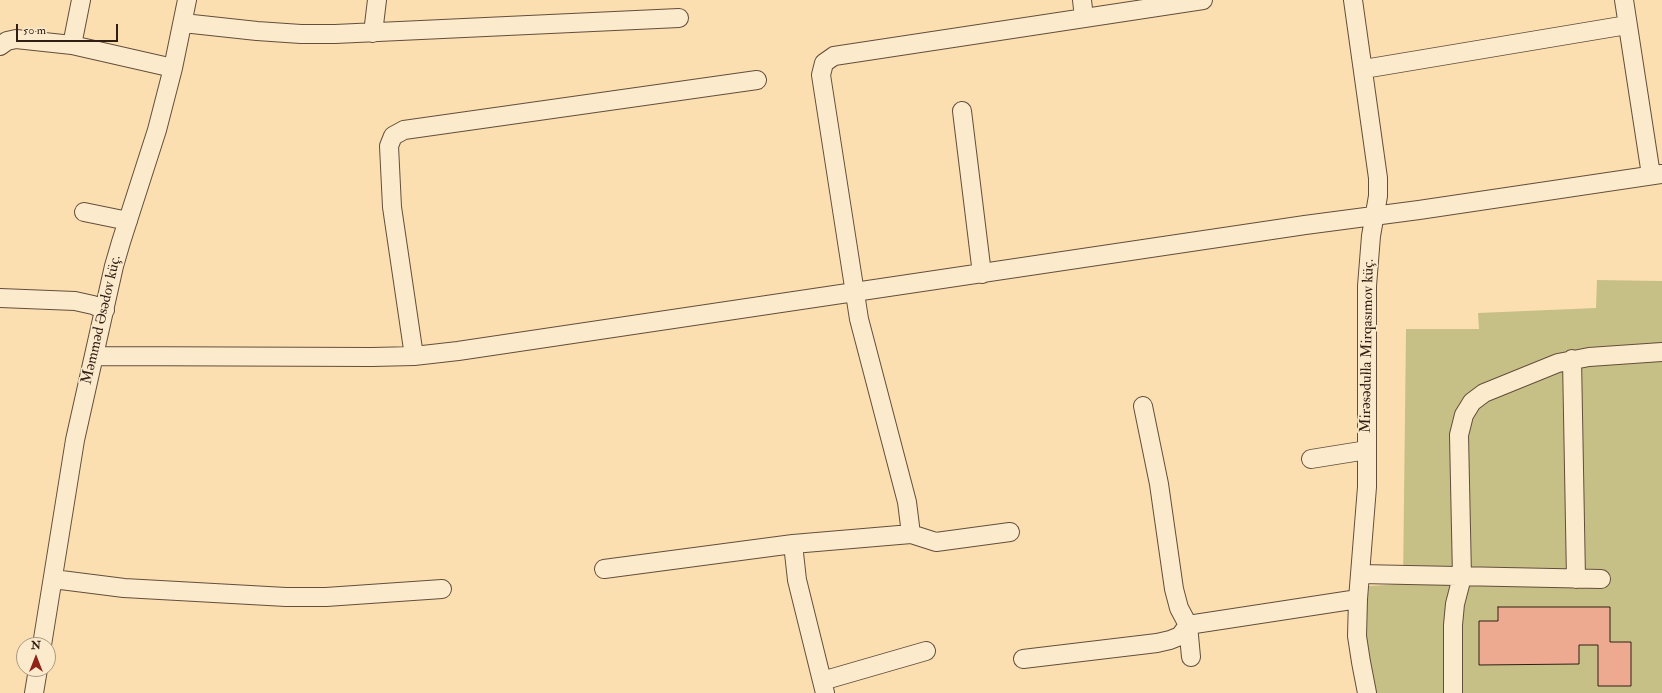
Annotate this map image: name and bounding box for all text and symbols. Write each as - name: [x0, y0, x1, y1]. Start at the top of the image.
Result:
- scale bar: [18, 16, 120, 42]
- text: 50 m: [23, 23, 46, 38]
- street label: Məmməd Əsədov küç.: [78, 254, 126, 386]
- street label: Mirəsədulla Mirqasımov küç.: [1357, 259, 1379, 433]
- north arrow: [16, 637, 56, 677]
- text: N: [31, 639, 41, 652]

